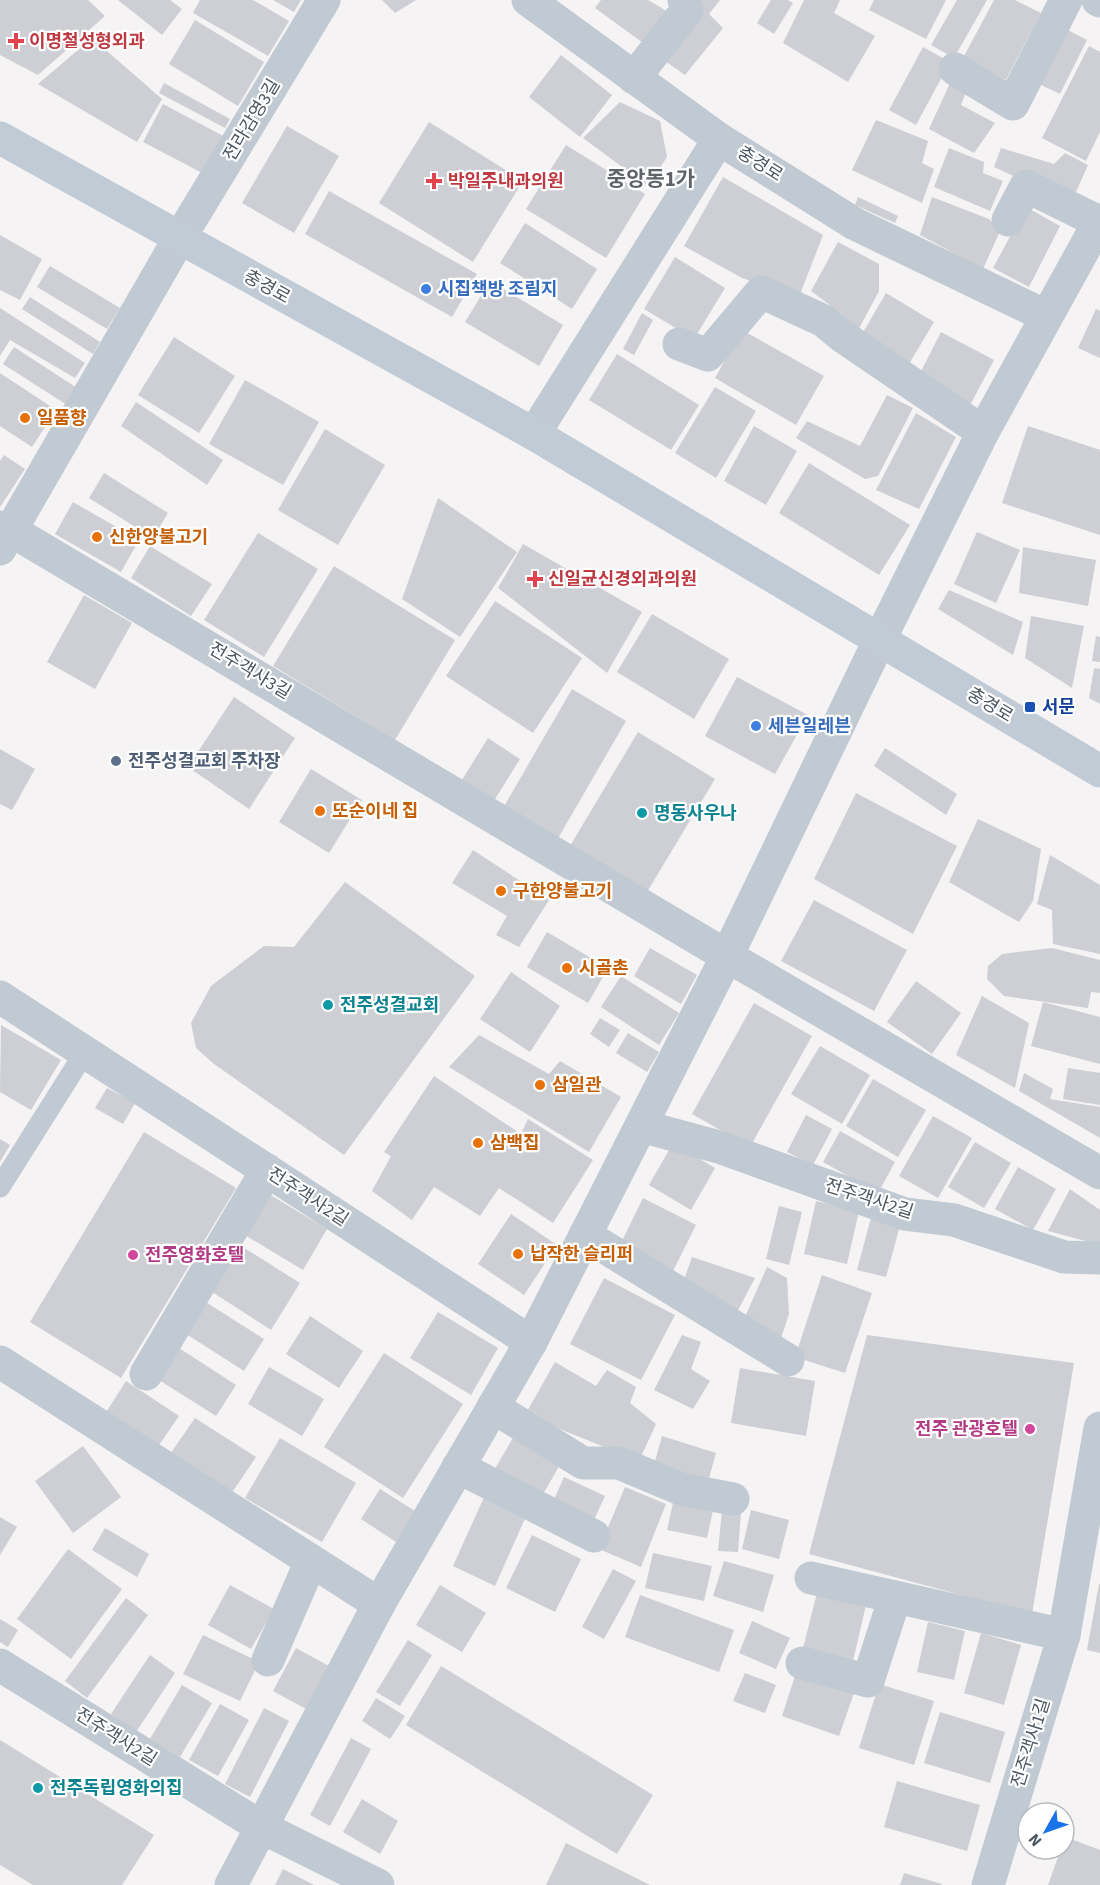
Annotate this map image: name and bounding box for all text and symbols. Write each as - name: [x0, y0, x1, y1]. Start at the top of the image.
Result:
- place label: 이명철성형외과: [29, 29, 145, 54]
- marker: 이명철성형외과: [7, 32, 25, 50]
- street label: 전라감영3길: [218, 74, 286, 166]
- street label: 충경로: [732, 140, 788, 188]
- district label: 중앙동1가: [607, 164, 695, 194]
- place label: 박일주내과의원: [448, 169, 564, 194]
- marker: 박일주내과의원: [425, 172, 443, 190]
- street label: 충경로: [239, 264, 295, 310]
- place label: 시집책방 조림지: [438, 277, 558, 302]
- marker: 시집책방 조림지: [419, 282, 433, 296]
- place label: 일품향: [37, 406, 87, 431]
- marker: 일품향: [18, 411, 32, 425]
- place label: 신한양불고기: [109, 525, 208, 550]
- marker: 신한양불고기: [90, 530, 104, 544]
- place label: 신일균신경외과의원: [548, 567, 697, 592]
- marker: 신일균신경외과의원: [526, 570, 544, 588]
- street label: 전주객사3길: [204, 637, 296, 705]
- street label: 충경로: [962, 681, 1018, 729]
- place label: 서문: [1042, 695, 1075, 720]
- marker: 서문: [1023, 700, 1037, 714]
- place label: 세븐일레븐: [768, 714, 851, 739]
- marker: 세븐일레븐: [749, 719, 763, 733]
- place label: 전주성결교회 주차장: [128, 749, 281, 774]
- marker: 전주성결교회 주차장: [109, 754, 123, 768]
- place label: 또순이네 집: [332, 799, 418, 824]
- place label: 명동사우나: [654, 801, 737, 826]
- marker: 또순이네 집: [313, 804, 327, 818]
- marker: 명동사우나: [635, 806, 649, 820]
- place label: 구한양불고기: [513, 879, 612, 904]
- marker: 구한양불고기: [494, 884, 508, 898]
- place label: 시골촌: [579, 956, 629, 981]
- marker: 시골촌: [560, 961, 574, 975]
- place label: 전주성결교회: [340, 993, 439, 1018]
- marker: 전주성결교회: [321, 998, 335, 1012]
- place label: 삼일관: [552, 1073, 602, 1098]
- marker: 삼일관: [533, 1078, 547, 1092]
- place label: 삼백집: [490, 1131, 540, 1156]
- marker: 삼백집: [471, 1136, 485, 1150]
- street label: 전주객사2길: [263, 1162, 353, 1232]
- street label: 전주객사2길: [822, 1173, 916, 1225]
- place label: 납작한 슬리퍼: [530, 1242, 633, 1267]
- place label: 전주영화호텔: [145, 1243, 244, 1268]
- marker: 납작한 슬리퍼: [511, 1247, 525, 1261]
- marker: 전주영화호텔: [126, 1248, 140, 1262]
- place label: 전주 관광호텔: [915, 1417, 1018, 1442]
- marker: 전주 관광호텔: [1023, 1422, 1037, 1436]
- street label: 전주객사1길: [1006, 1695, 1056, 1791]
- street label: 전주객사2길: [70, 1702, 162, 1772]
- place label: 전주독립영화의집: [50, 1776, 182, 1801]
- marker: 전주독립영화의집: [31, 1781, 45, 1795]
- north arrow: [1016, 1801, 1076, 1861]
- text: N: [1023, 1829, 1047, 1851]

